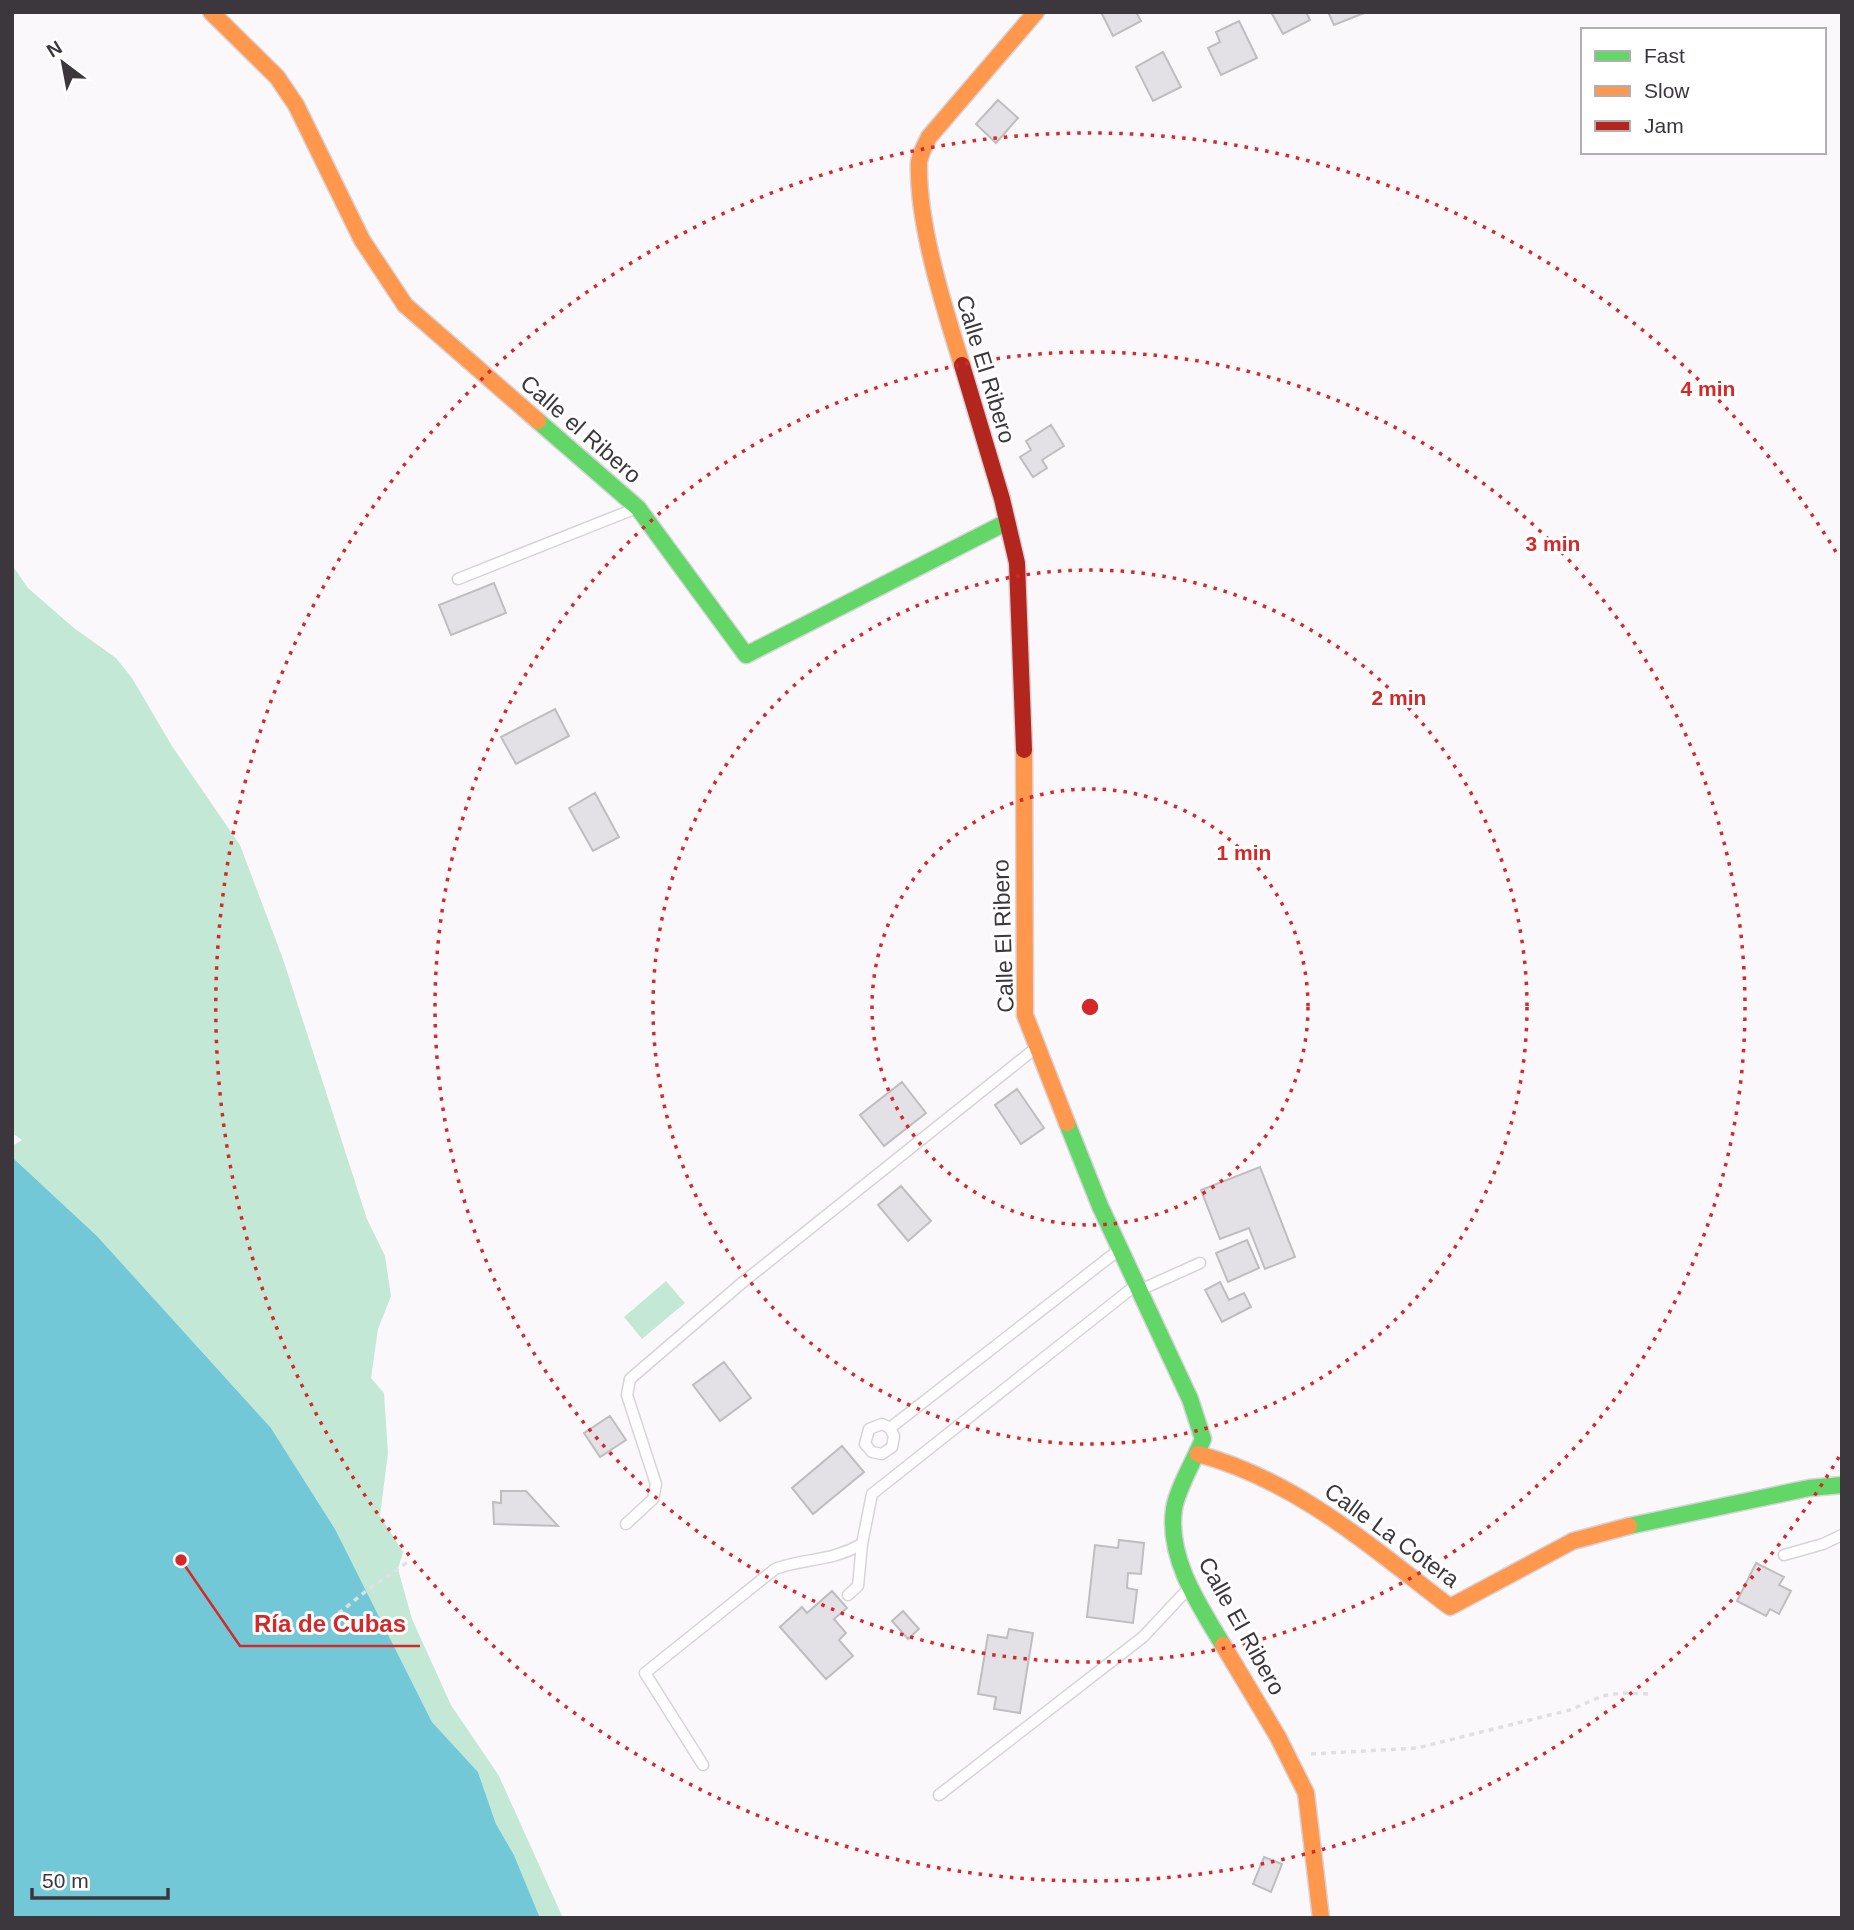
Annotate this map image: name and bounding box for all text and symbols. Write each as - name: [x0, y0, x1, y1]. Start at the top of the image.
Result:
- north arrow: [28, 28, 98, 98]
- legend: [1581, 28, 1826, 154]
- text: N: [43, 36, 66, 62]
- text: Fast: [1644, 44, 1685, 67]
- text: Slow: [1644, 79, 1690, 102]
- text: Jam: [1644, 114, 1684, 137]
- street label: Calle El Ribero: [951, 292, 1021, 446]
- street label: Calle el Ribero: [516, 370, 646, 488]
- text: 4 min: [1681, 377, 1735, 400]
- text: 3 min: [1526, 532, 1580, 555]
- text: 2 min: [1372, 686, 1426, 709]
- text: 1 min: [1217, 841, 1271, 864]
- street label: Calle El Ribero: [987, 859, 1019, 1013]
- centre of rings: [1078, 995, 1102, 1019]
- street label: Calle La Cotera: [1320, 1478, 1464, 1593]
- street label: Calle El Ribero: [1193, 1553, 1291, 1699]
- callout: Ría de Cubas: [240, 1601, 420, 1646]
- text: Ría de Cubas: [254, 1610, 406, 1637]
- scale bar: [32, 1856, 168, 1900]
- text: 50 m: [42, 1869, 89, 1892]

